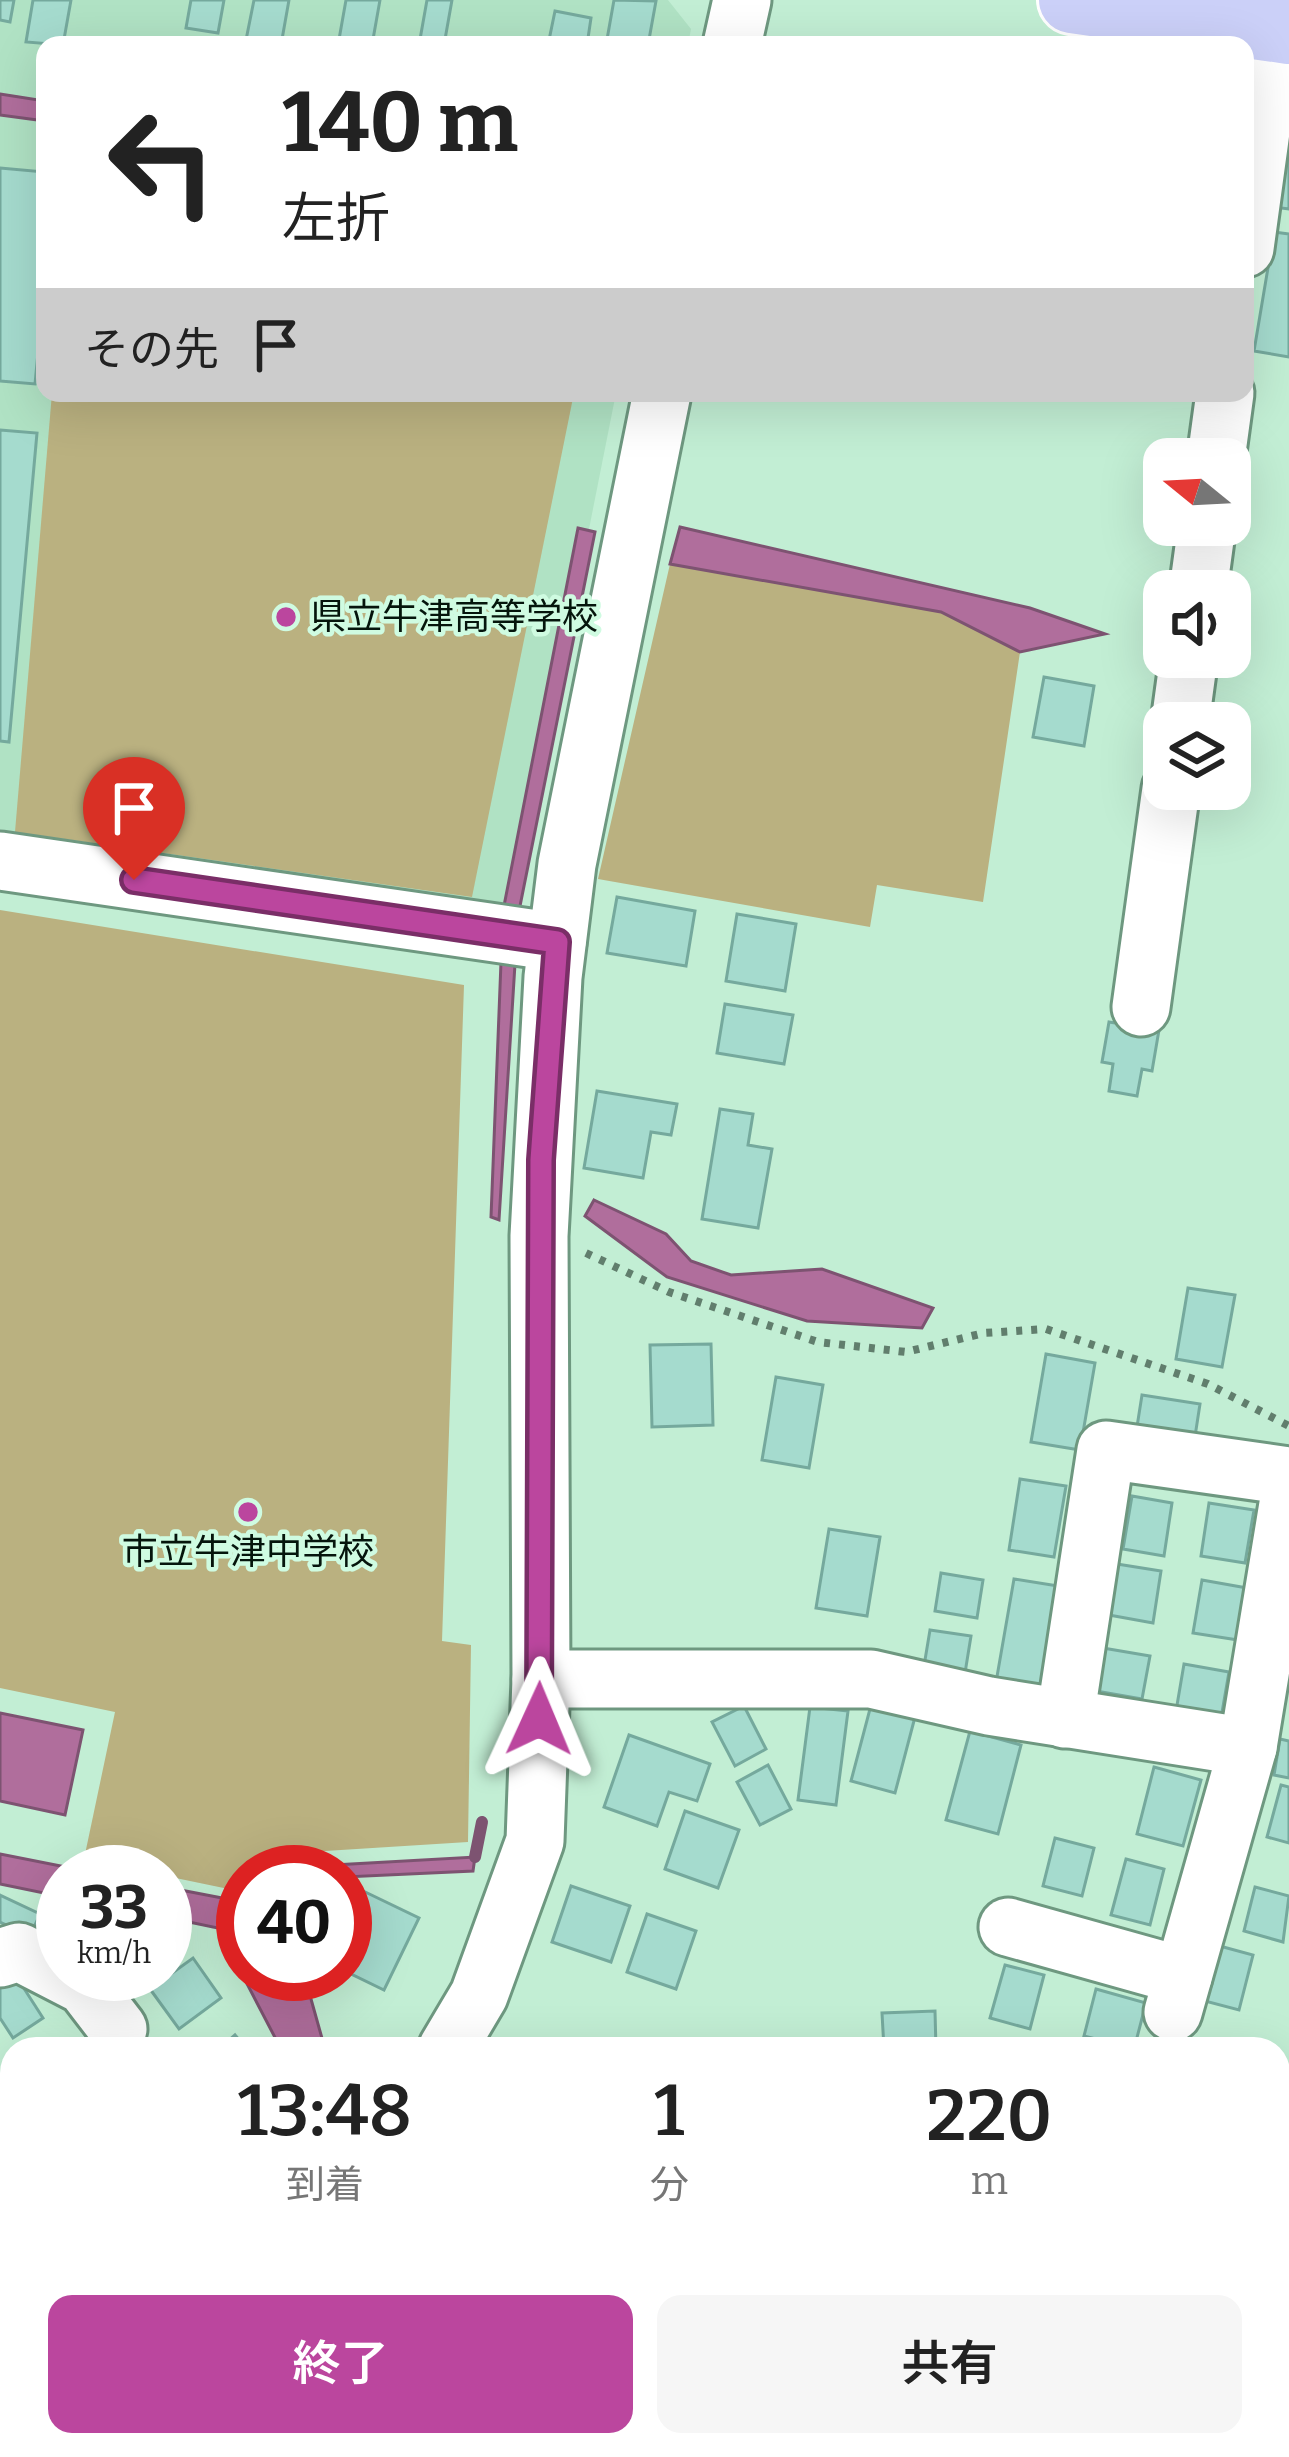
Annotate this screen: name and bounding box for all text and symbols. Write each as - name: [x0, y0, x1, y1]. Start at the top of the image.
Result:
- text: 140 m: [282, 72, 518, 173]
- icon: left: [84, 84, 240, 240]
- text: 左折: [282, 187, 390, 251]
- icon: arrive: [243, 312, 309, 378]
- text: その先: [84, 323, 219, 377]
- north arrow: [1143, 438, 1251, 546]
- map controls: [1143, 438, 1251, 810]
- button: sound: [1143, 570, 1251, 678]
- place label: 県立牛津高等学校: [310, 595, 598, 639]
- marker: 県立牛津高等学校: [273, 604, 299, 630]
- button: layers: [1143, 702, 1251, 810]
- pin: [83, 757, 185, 880]
- icon: arrive: [101, 775, 167, 841]
- marker: 市立牛津中学校: [235, 1499, 261, 1525]
- place label: 市立牛津中学校: [122, 1530, 374, 1574]
- position arrow: [476, 1656, 602, 1782]
- speed limit sign: 40: [216, 1845, 372, 2001]
- text: 33: [80, 1872, 148, 1944]
- text: km/h: [77, 1935, 151, 1971]
- text: 13:48: [238, 2068, 412, 2154]
- text: 1: [654, 2068, 685, 2154]
- text: 220: [926, 2073, 1052, 2159]
- text: m: [971, 2158, 1008, 2204]
- text: 到着: [286, 2162, 364, 2208]
- text: 分: [650, 2162, 689, 2208]
- button: 終了: [48, 2295, 633, 2433]
- button: 共有: [657, 2295, 1242, 2433]

